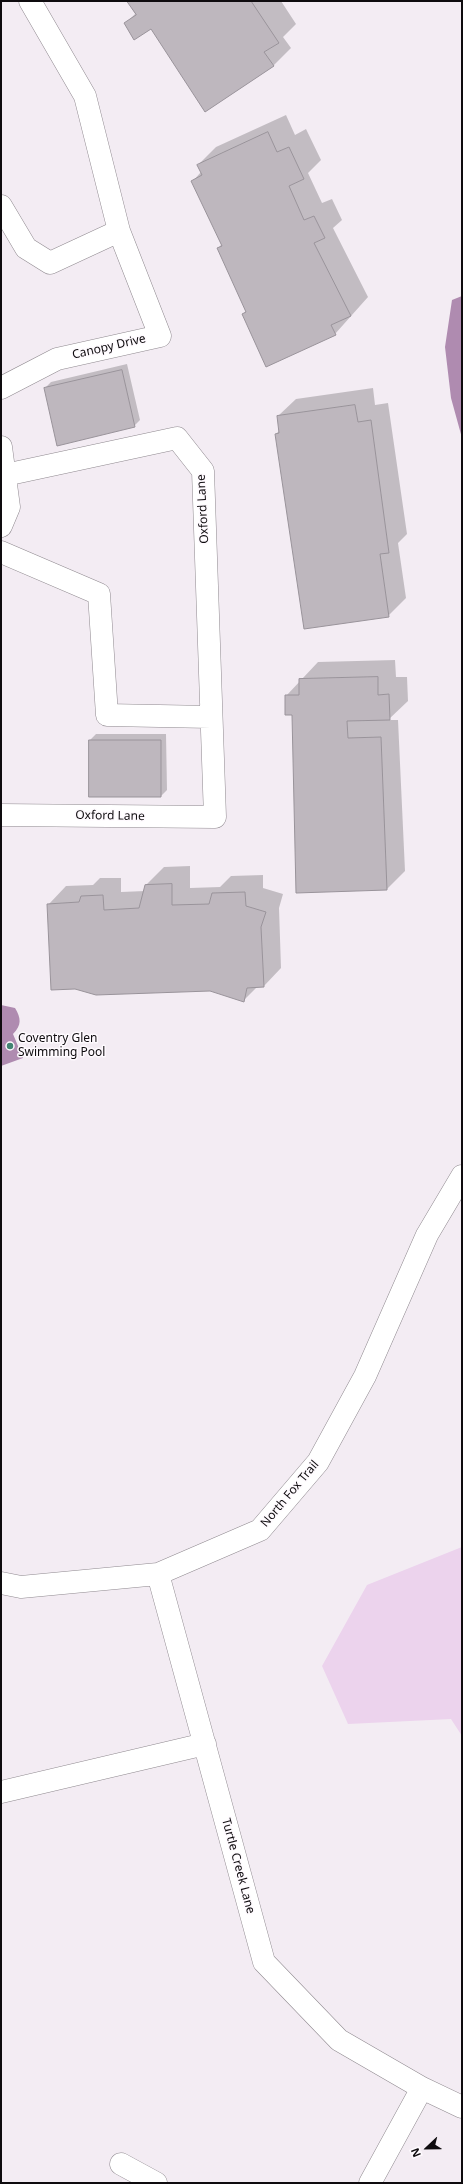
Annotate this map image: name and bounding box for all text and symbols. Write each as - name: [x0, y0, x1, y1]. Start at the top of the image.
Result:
- street label: Canopy Drive: [71, 332, 147, 362]
- street label: Oxford Lane: [194, 474, 212, 544]
- street label: Oxford Lane: [75, 808, 145, 824]
- place label: Coventry Glen Swimming Pool: [18, 1032, 105, 1060]
- marker: Coventry Glen Swimming Pool: [5, 1041, 15, 1051]
- street label: North Fox Trail: [258, 1458, 322, 1530]
- street label: Turtle Creek Lane: [218, 1817, 258, 1915]
- north arrow: [407, 2128, 447, 2168]
- text: N: [407, 2146, 424, 2160]

